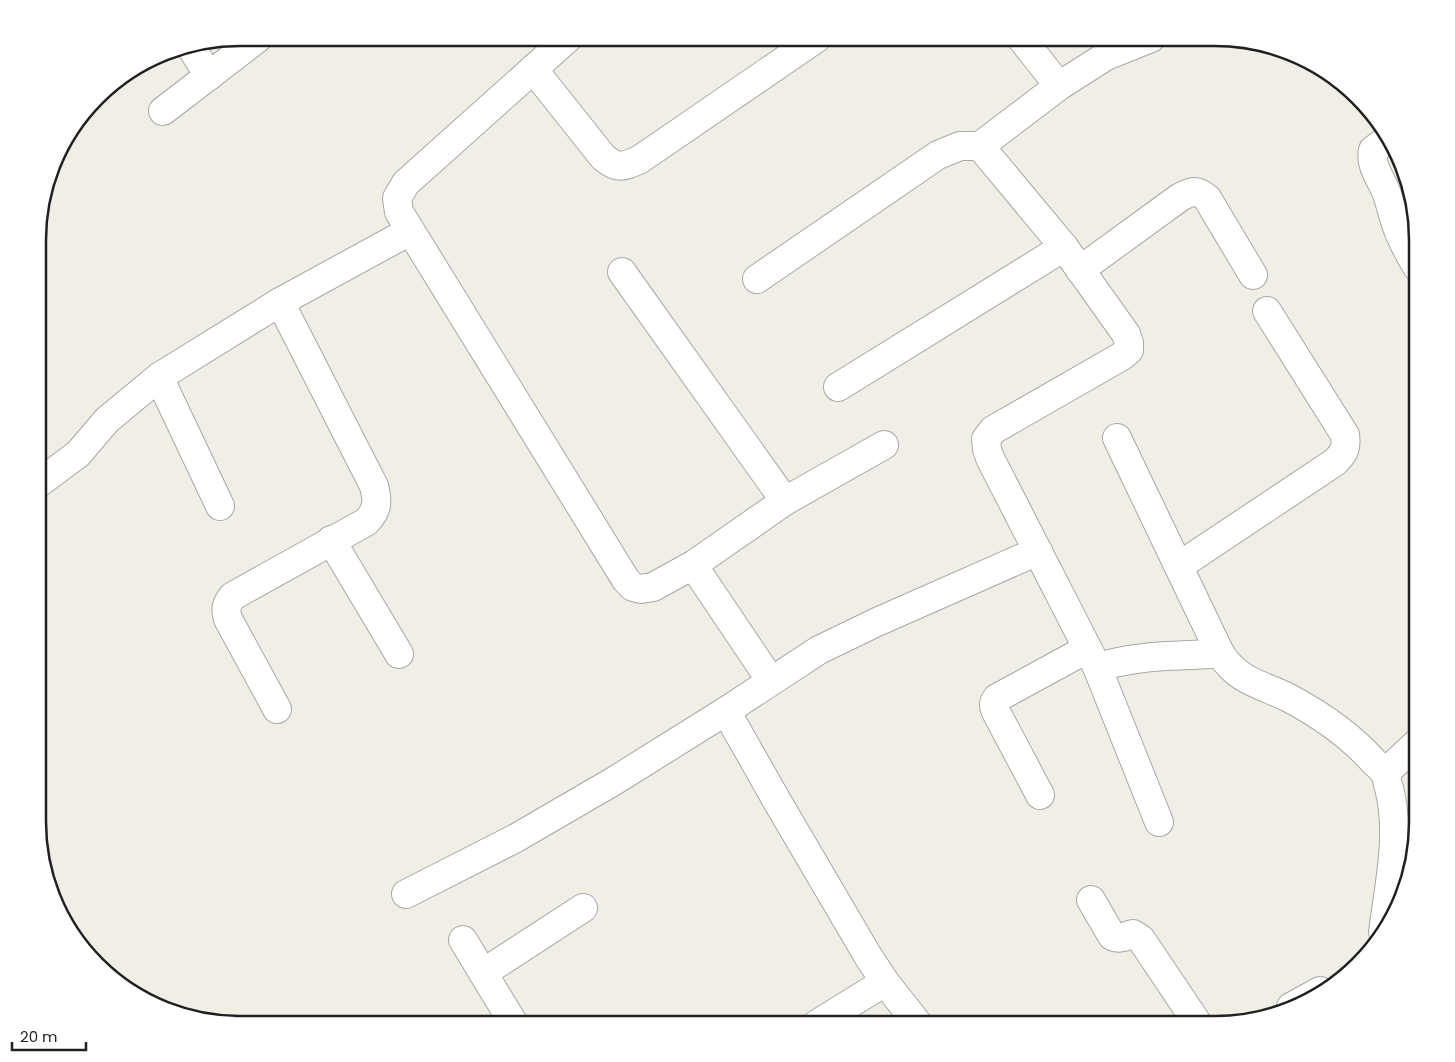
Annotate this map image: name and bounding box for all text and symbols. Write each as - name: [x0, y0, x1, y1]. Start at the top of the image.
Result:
- scale bar: [12, 1020, 86, 1052]
- text: 20 m: [20, 1026, 58, 1047]

